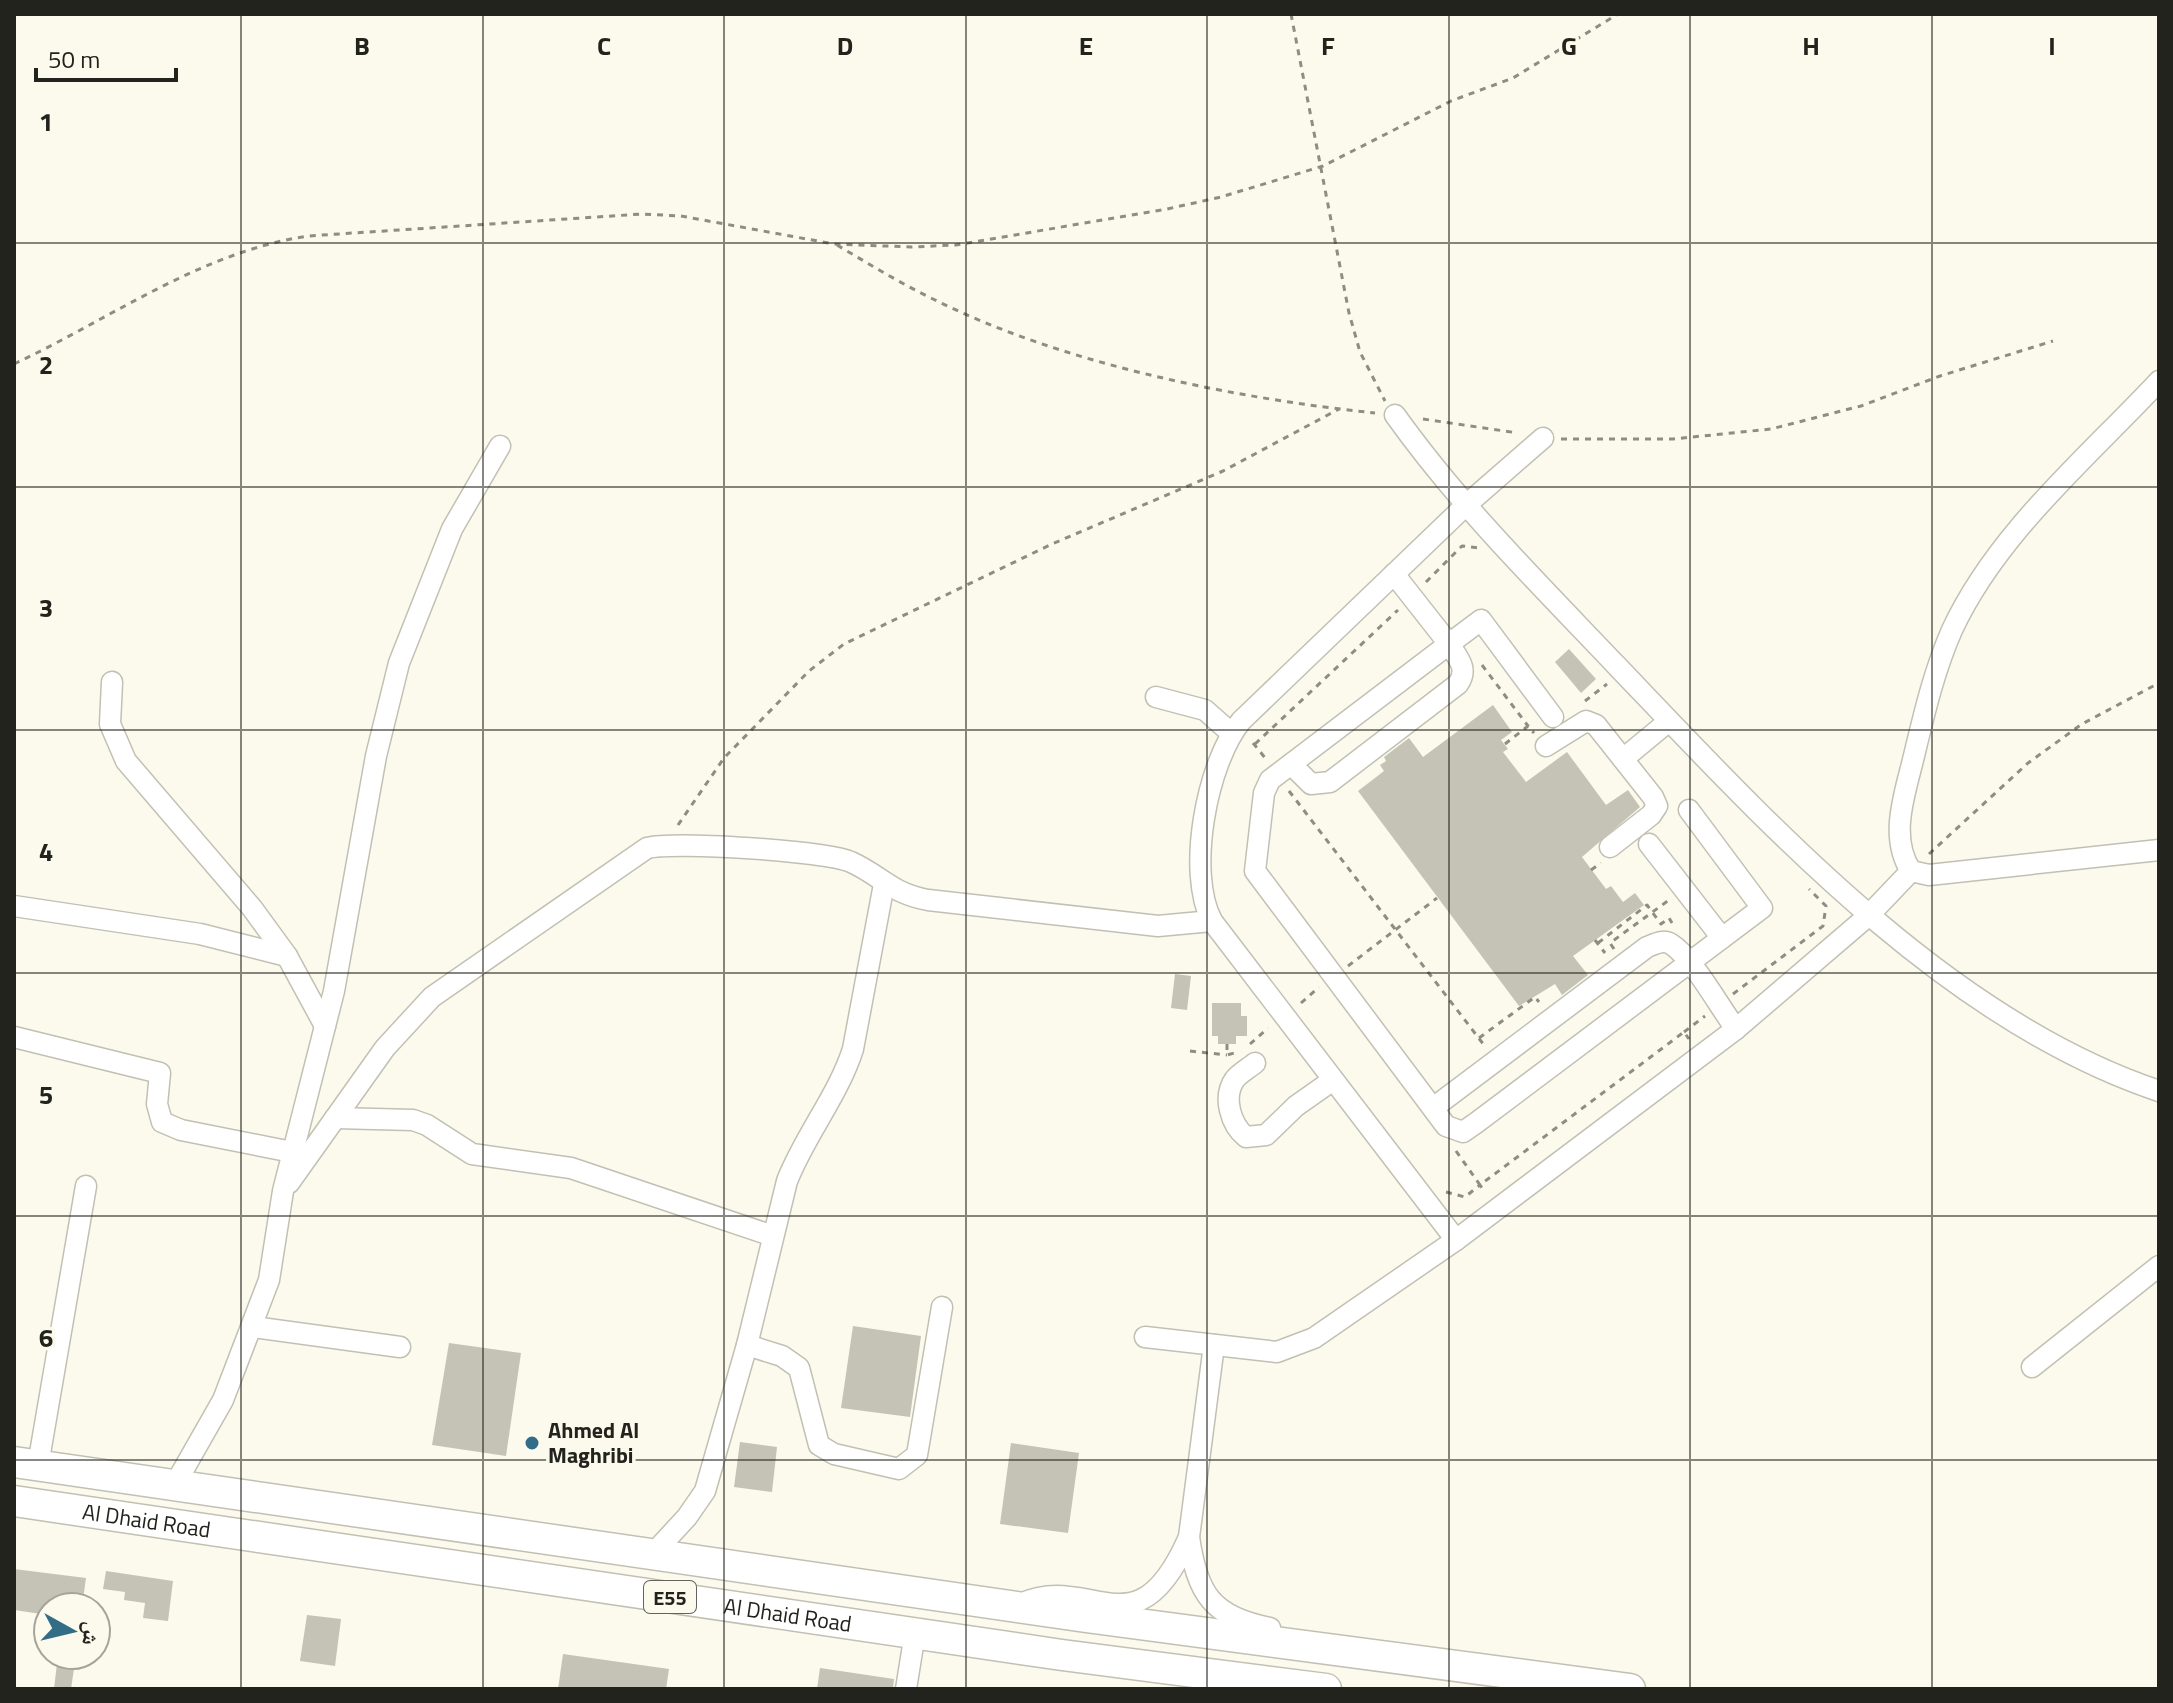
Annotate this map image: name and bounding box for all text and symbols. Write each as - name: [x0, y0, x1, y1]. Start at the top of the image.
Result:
- text: B: [354, 26, 370, 65]
- text: C: [597, 26, 611, 65]
- text: D: [837, 26, 853, 65]
- text: E: [1079, 26, 1093, 65]
- text: F: [1321, 26, 1335, 65]
- text: G: [1561, 26, 1577, 65]
- text: H: [1802, 26, 1820, 65]
- text: I: [2048, 26, 2056, 65]
- scale bar: [36, 32, 176, 82]
- text: 50 m: [48, 41, 100, 77]
- text: 1: [39, 102, 53, 141]
- text: 2: [39, 345, 53, 384]
- text: 3: [39, 588, 53, 627]
- text: 4: [39, 832, 53, 871]
- text: 5: [39, 1075, 53, 1114]
- text: 6: [39, 1318, 53, 1357]
- place label: Ahmed Al Maghribi: [548, 1413, 639, 1472]
- marker: Ahmed Al Maghribi: [523, 1434, 541, 1452]
- street label: Al Dhaid Road: [80, 1494, 213, 1547]
- road number: E55: [644, 1581, 696, 1613]
- street label: Al Dhaid Road: [721, 1588, 854, 1641]
- north arrow: [32, 1591, 112, 1671]
- text: ش: [73, 1620, 110, 1648]

